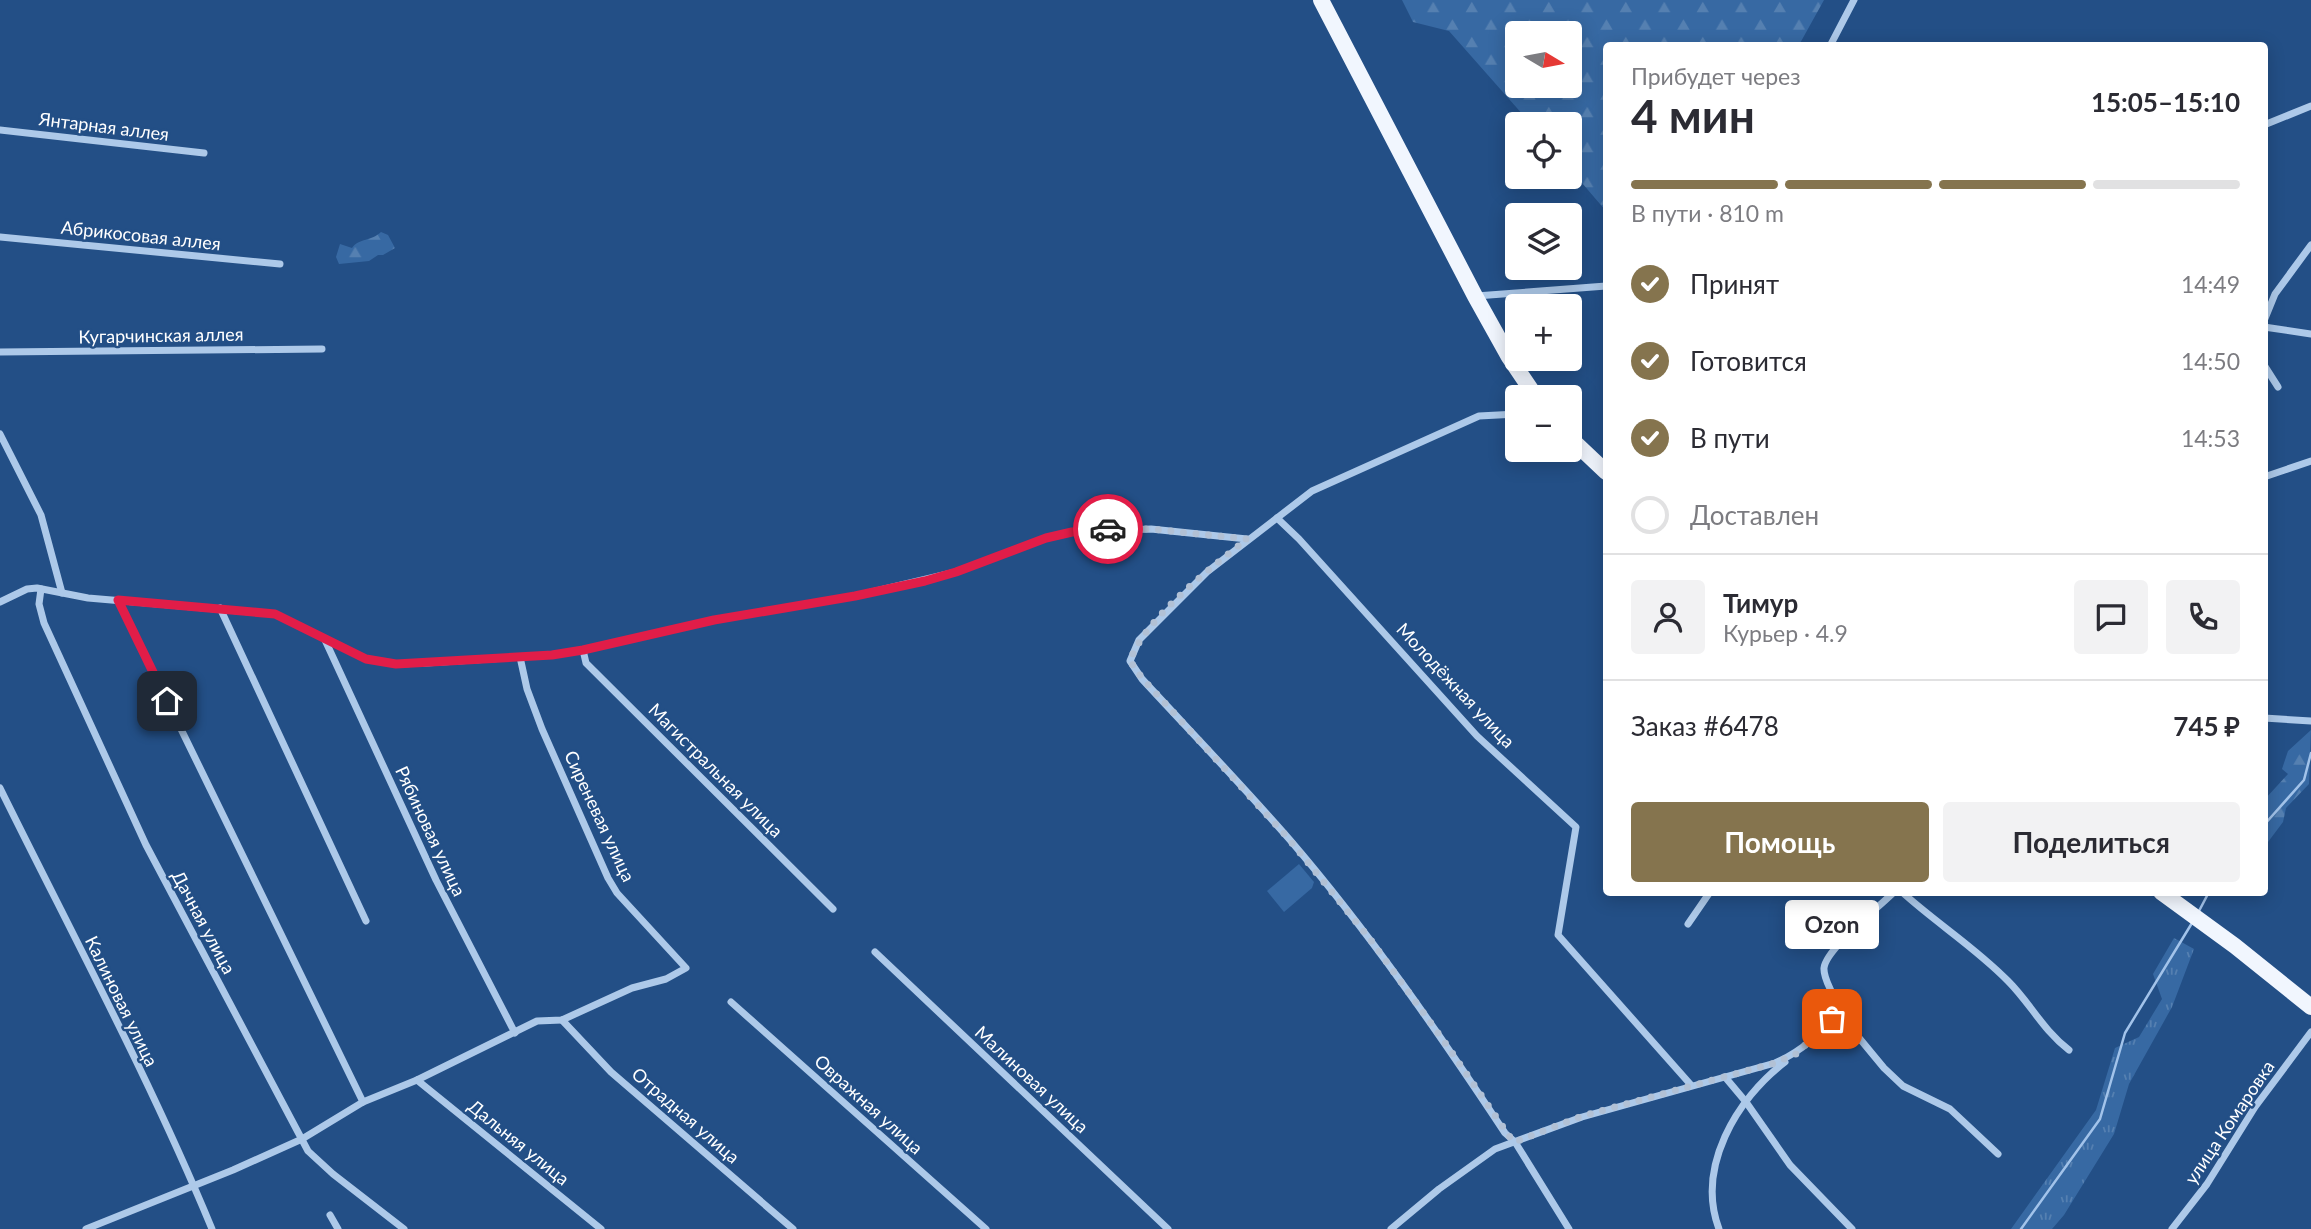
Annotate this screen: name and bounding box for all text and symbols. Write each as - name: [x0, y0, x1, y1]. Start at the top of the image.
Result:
- north arrow: [1505, 21, 1582, 98]
- map controls: [1505, 21, 1582, 462]
- text: Прибудет через: [1631, 62, 1801, 90]
- text: 15:05–15:10: [2091, 86, 2240, 118]
- text: 4 мин: [1631, 88, 1755, 143]
- street label: Янтарная аллея: [37, 107, 170, 145]
- button: locate: [1505, 112, 1582, 189]
- text: В пути · 810 m: [1631, 199, 1784, 227]
- button: layers: [1505, 203, 1582, 280]
- street label: Абрикосовая аллея: [60, 216, 222, 254]
- icon: check: [1631, 265, 1669, 303]
- text: Принят: [1690, 268, 1779, 300]
- text: 14:49: [2181, 270, 2240, 298]
- button: +: [1505, 294, 1582, 371]
- street label: Кугарчинская аллея: [78, 323, 244, 347]
- icon: check: [1631, 342, 1669, 380]
- text: Готовится: [1690, 345, 1807, 377]
- text: 14:50: [2181, 347, 2240, 375]
- button: −: [1505, 385, 1582, 462]
- icon: check: [1631, 419, 1669, 457]
- text: В пути: [1690, 422, 1770, 454]
- text: 14:53: [2181, 424, 2240, 452]
- courier: [1073, 494, 1143, 564]
- text: Доставлен: [1690, 499, 1819, 531]
- icon: car: [1089, 510, 1127, 548]
- button: person: [1631, 580, 1705, 654]
- button: chat: [2074, 580, 2148, 654]
- button: phone: [2166, 580, 2240, 654]
- text: Тимур: [1723, 587, 1798, 619]
- street label: Молодёжная улица: [1392, 618, 1520, 752]
- text: Курьер · 4.9: [1723, 619, 1848, 647]
- pin: [137, 671, 197, 731]
- icon: home: [148, 682, 186, 720]
- street label: Магистральная улица: [644, 698, 788, 842]
- text: Заказ #6478: [1631, 710, 1779, 742]
- text: 745 ₽: [2173, 710, 2240, 742]
- street label: Сиреневая улица: [560, 747, 640, 885]
- street label: Рябиновая улица: [391, 762, 471, 900]
- button: Помощь: [1631, 802, 1929, 882]
- button: Поделиться: [1943, 802, 2240, 882]
- street label: Дачная улица: [168, 866, 240, 978]
- callout: Ozon: [1785, 900, 1879, 949]
- text: Ozon: [1805, 910, 1859, 938]
- street label: Калиновая улица: [81, 932, 163, 1070]
- pin: [1802, 989, 1862, 1049]
- icon: bag: [1813, 1000, 1851, 1038]
- street label: Малиновая улица: [971, 1021, 1093, 1137]
- street label: Овражная улица: [810, 1050, 928, 1158]
- street label: улица Комаровка: [2179, 1056, 2279, 1188]
- street label: Отрадная улица: [628, 1062, 744, 1168]
- street label: Дальняя улица: [464, 1094, 574, 1190]

